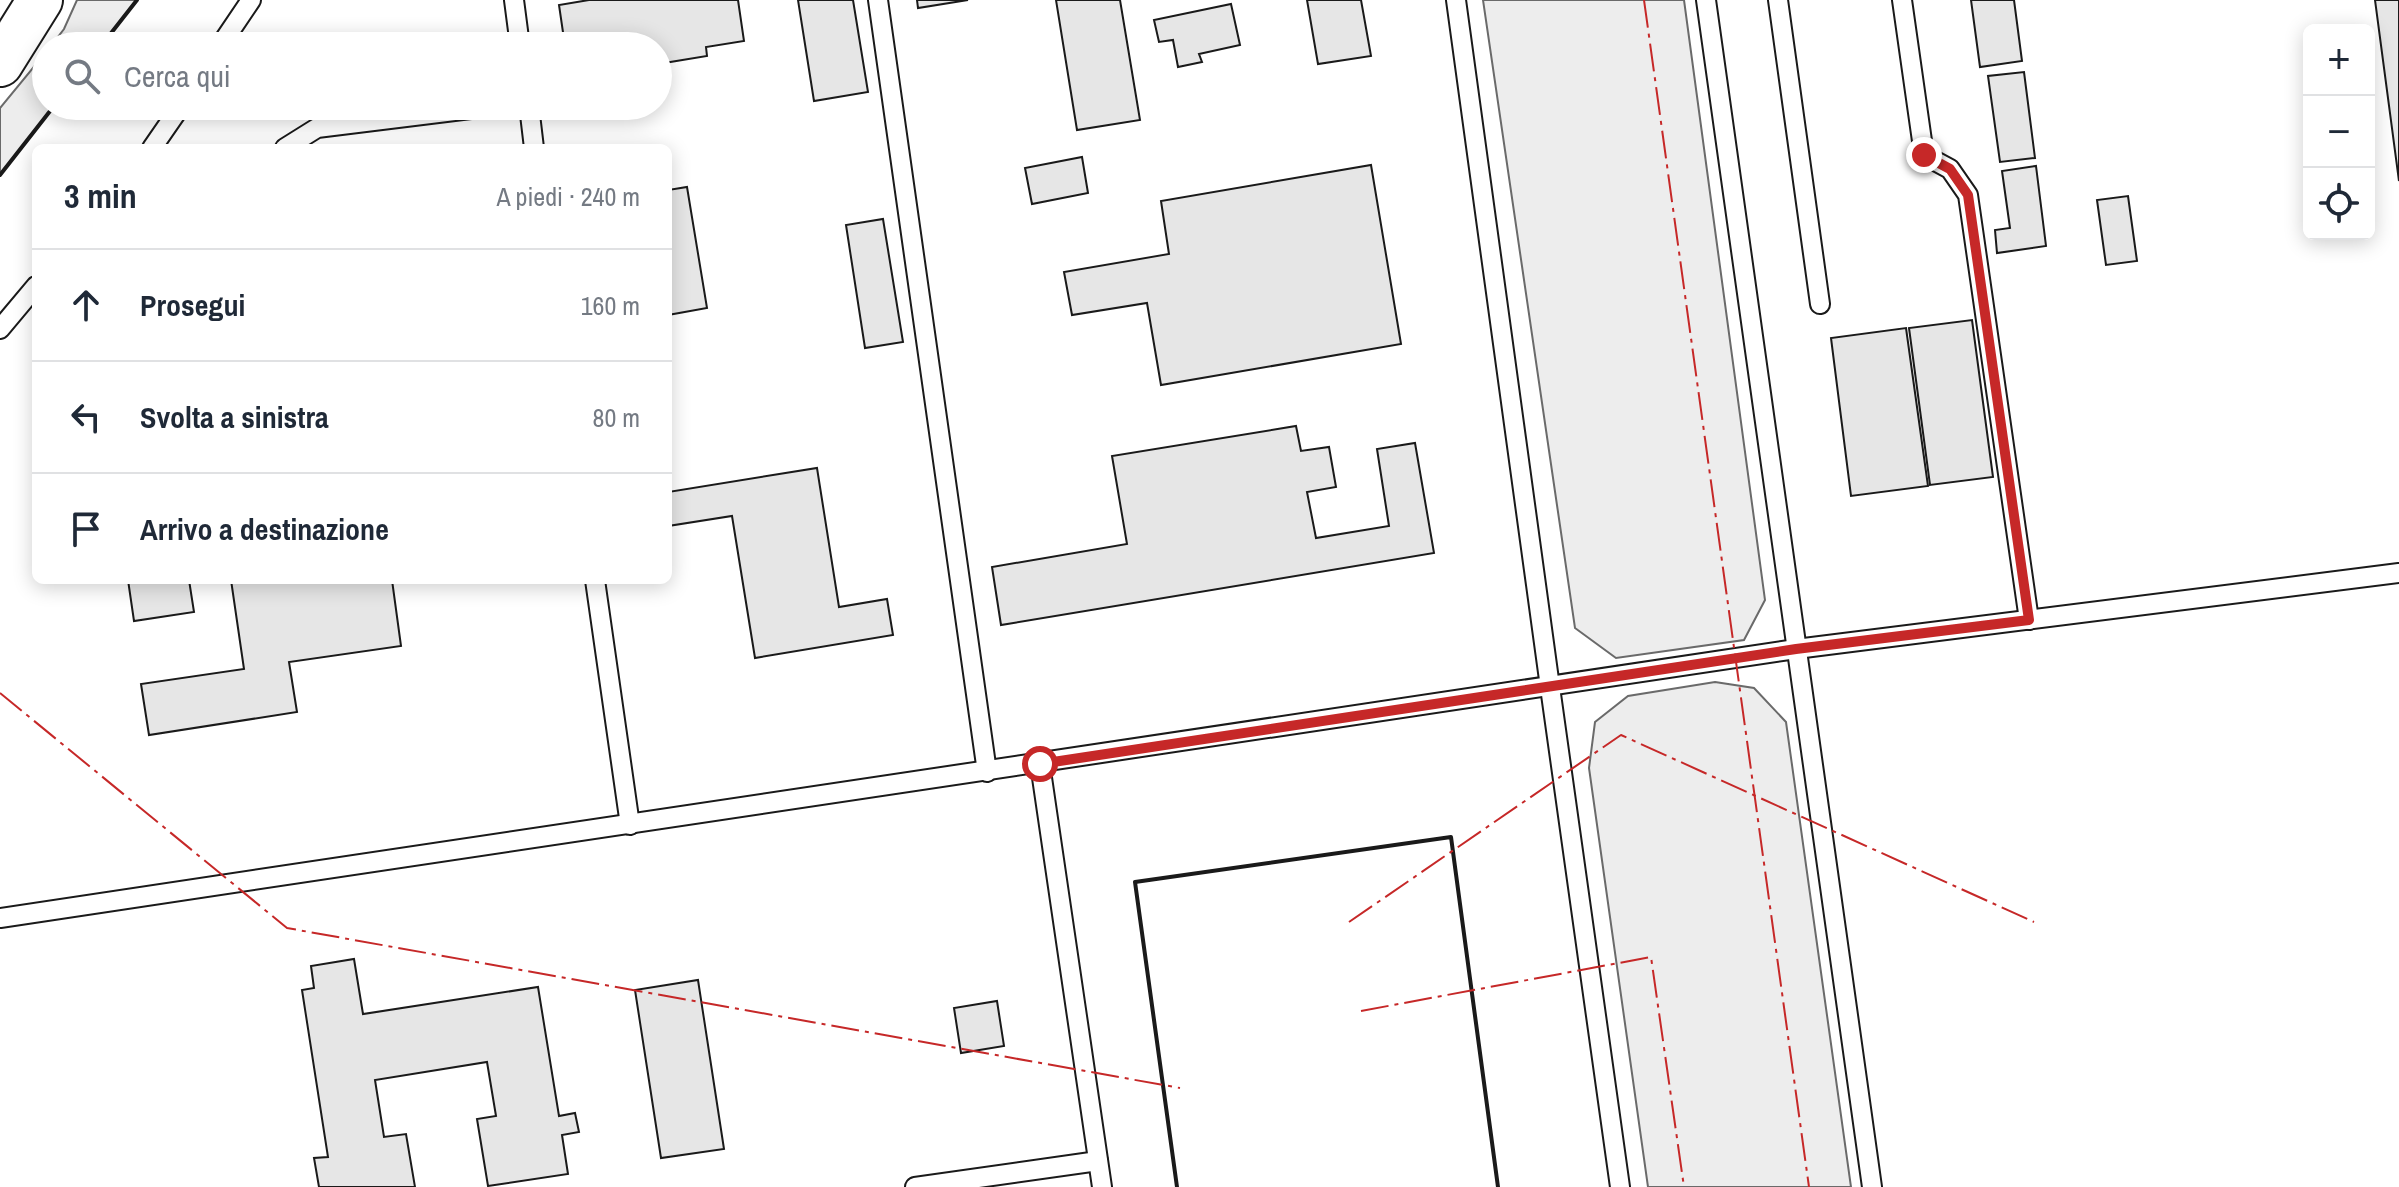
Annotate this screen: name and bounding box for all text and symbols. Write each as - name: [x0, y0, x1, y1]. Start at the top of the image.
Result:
- map controls: [2303, 24, 2375, 240]
- button: +: [2303, 24, 2375, 96]
- search box: [32, 32, 672, 120]
- icon: search: [60, 54, 104, 98]
- text: Cerca qui: [124, 56, 231, 96]
- button: −: [2303, 96, 2375, 168]
- route end: [1906, 137, 1942, 173]
- button: locate: [2303, 168, 2375, 240]
- text: 3 min: [64, 173, 137, 219]
- text: A piedi · 240 m: [497, 179, 640, 214]
- icon: ahead: [64, 283, 108, 327]
- text: Prosegui: [140, 285, 245, 325]
- text: 160 m: [581, 288, 640, 323]
- icon: left: [64, 395, 108, 439]
- text: Svolta a sinistra: [140, 397, 329, 437]
- text: 80 m: [593, 400, 640, 435]
- icon: arrive: [64, 507, 108, 551]
- text: Arrivo a destinazione: [140, 509, 389, 549]
- route start: [1022, 746, 1058, 782]

